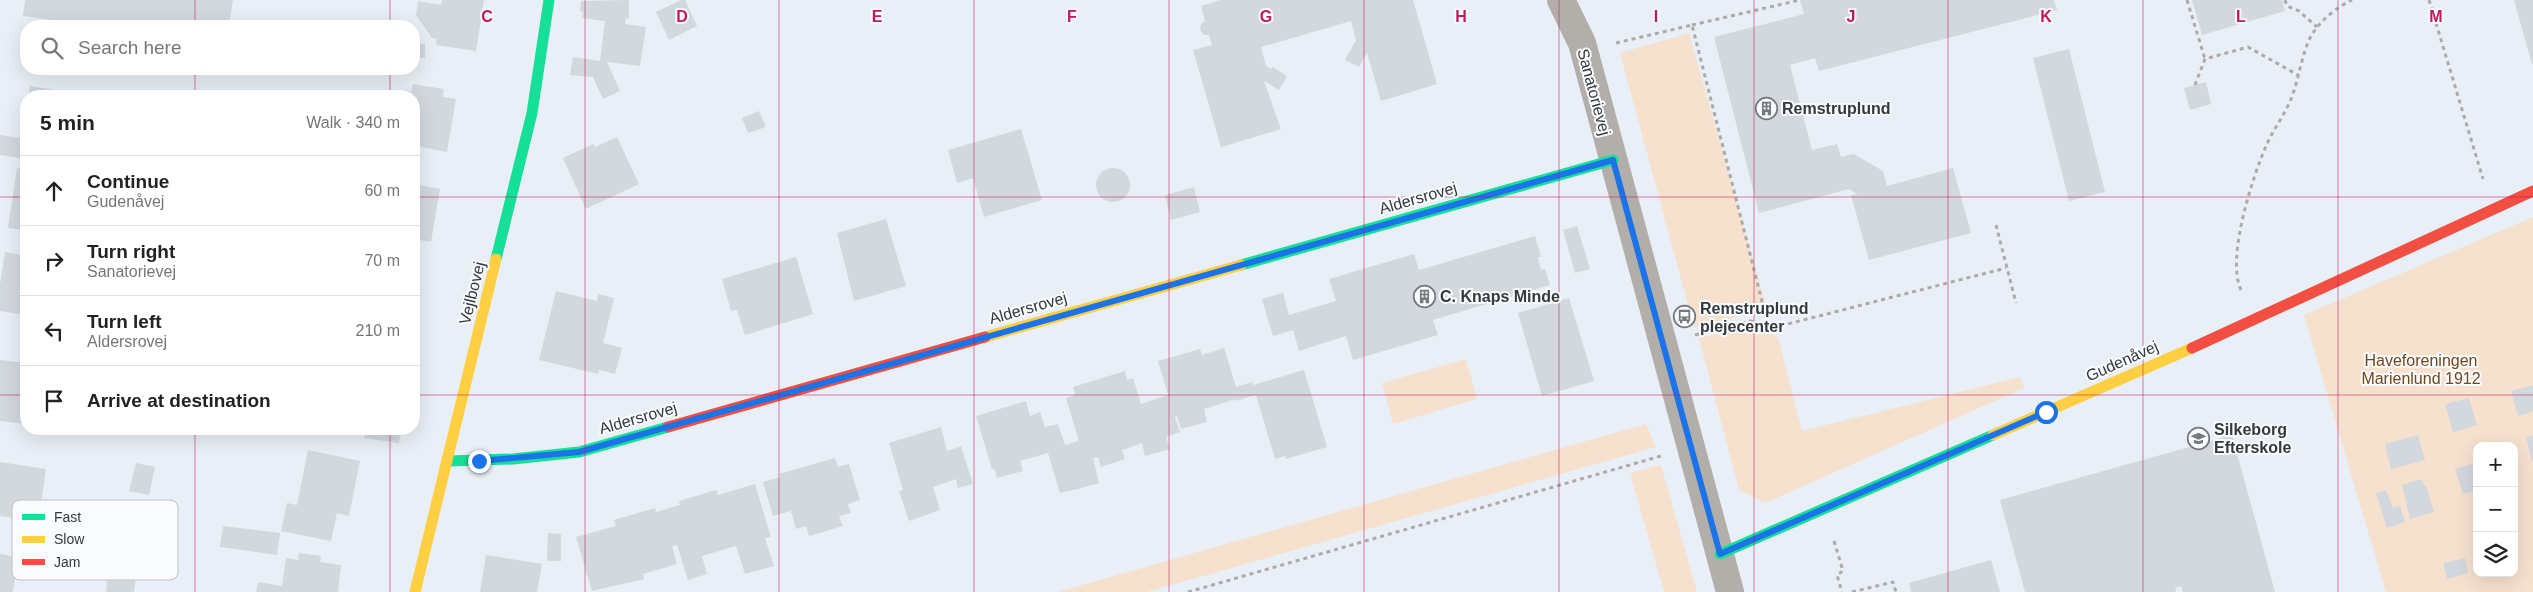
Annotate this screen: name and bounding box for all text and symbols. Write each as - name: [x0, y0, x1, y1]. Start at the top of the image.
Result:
- text: C: [481, 8, 493, 25]
- text: D: [676, 8, 688, 25]
- text: E: [872, 8, 883, 25]
- text: F: [1067, 8, 1077, 25]
- text: G: [1260, 8, 1272, 25]
- text: H: [1455, 8, 1467, 25]
- text: I: [1654, 8, 1658, 25]
- text: J: [1847, 8, 1855, 25]
- text: K: [2040, 8, 2052, 25]
- text: L: [2236, 8, 2246, 25]
- text: M: [2429, 8, 2443, 25]
- search box: [20, 20, 420, 75]
- icon: search: [38, 34, 66, 62]
- text: Search here: [78, 37, 182, 58]
- street label: Sanatorievej: [1574, 47, 1614, 137]
- building icon: Remstruplund: [1754, 96, 1778, 120]
- place label: Remstruplund: [1782, 100, 1890, 117]
- text: 5 min: [40, 111, 95, 134]
- text: Walk · 340 m: [306, 114, 400, 131]
- text: Continue: [87, 171, 169, 192]
- icon: ahead: [40, 177, 68, 205]
- street label: Aldersrovej: [1377, 179, 1459, 217]
- text: 60 m: [364, 182, 400, 199]
- text: Gudenåvej: [87, 193, 164, 210]
- text: Turn right: [87, 241, 175, 262]
- icon: right: [40, 247, 68, 275]
- text: 70 m: [364, 252, 400, 269]
- street label: Vejlbovej: [456, 260, 488, 326]
- text: Sanatorievej: [87, 263, 176, 280]
- building icon: C. Knaps Minde: [1412, 284, 1436, 308]
- place label: C. Knaps Minde: [1440, 288, 1560, 305]
- street label: Aldersrovej: [987, 289, 1069, 327]
- place label: Remstruplund plejecenter: [1700, 300, 1808, 335]
- bus stop icon: Remstruplund plejecenter: [1672, 305, 1696, 329]
- text: Turn left: [87, 311, 162, 332]
- icon: left: [40, 317, 68, 345]
- text: 210 m: [356, 322, 400, 339]
- text: Aldersrovej: [87, 333, 167, 350]
- street label: Gudenåvej: [2083, 337, 2161, 385]
- park label: Haveforeningen Marienlund 1912: [2361, 352, 2481, 387]
- icon: arrive: [40, 387, 68, 415]
- text: Arrive at destination: [87, 390, 271, 411]
- street label: Aldersrovej: [597, 399, 679, 437]
- route start: [2035, 401, 2058, 424]
- place label: Silkeborg Efterskole: [2214, 421, 2291, 456]
- school or university icon: Silkeborg Efterskole: [2186, 426, 2210, 450]
- map controls: [2473, 442, 2518, 577]
- button: +: [2473, 442, 2518, 487]
- route end: [468, 450, 491, 473]
- button: −: [2473, 487, 2518, 532]
- legend: [12, 500, 178, 580]
- text: Fast: [54, 509, 81, 525]
- text: Slow: [54, 531, 85, 547]
- button: layers: [2473, 532, 2518, 577]
- text: Jam: [54, 554, 80, 570]

